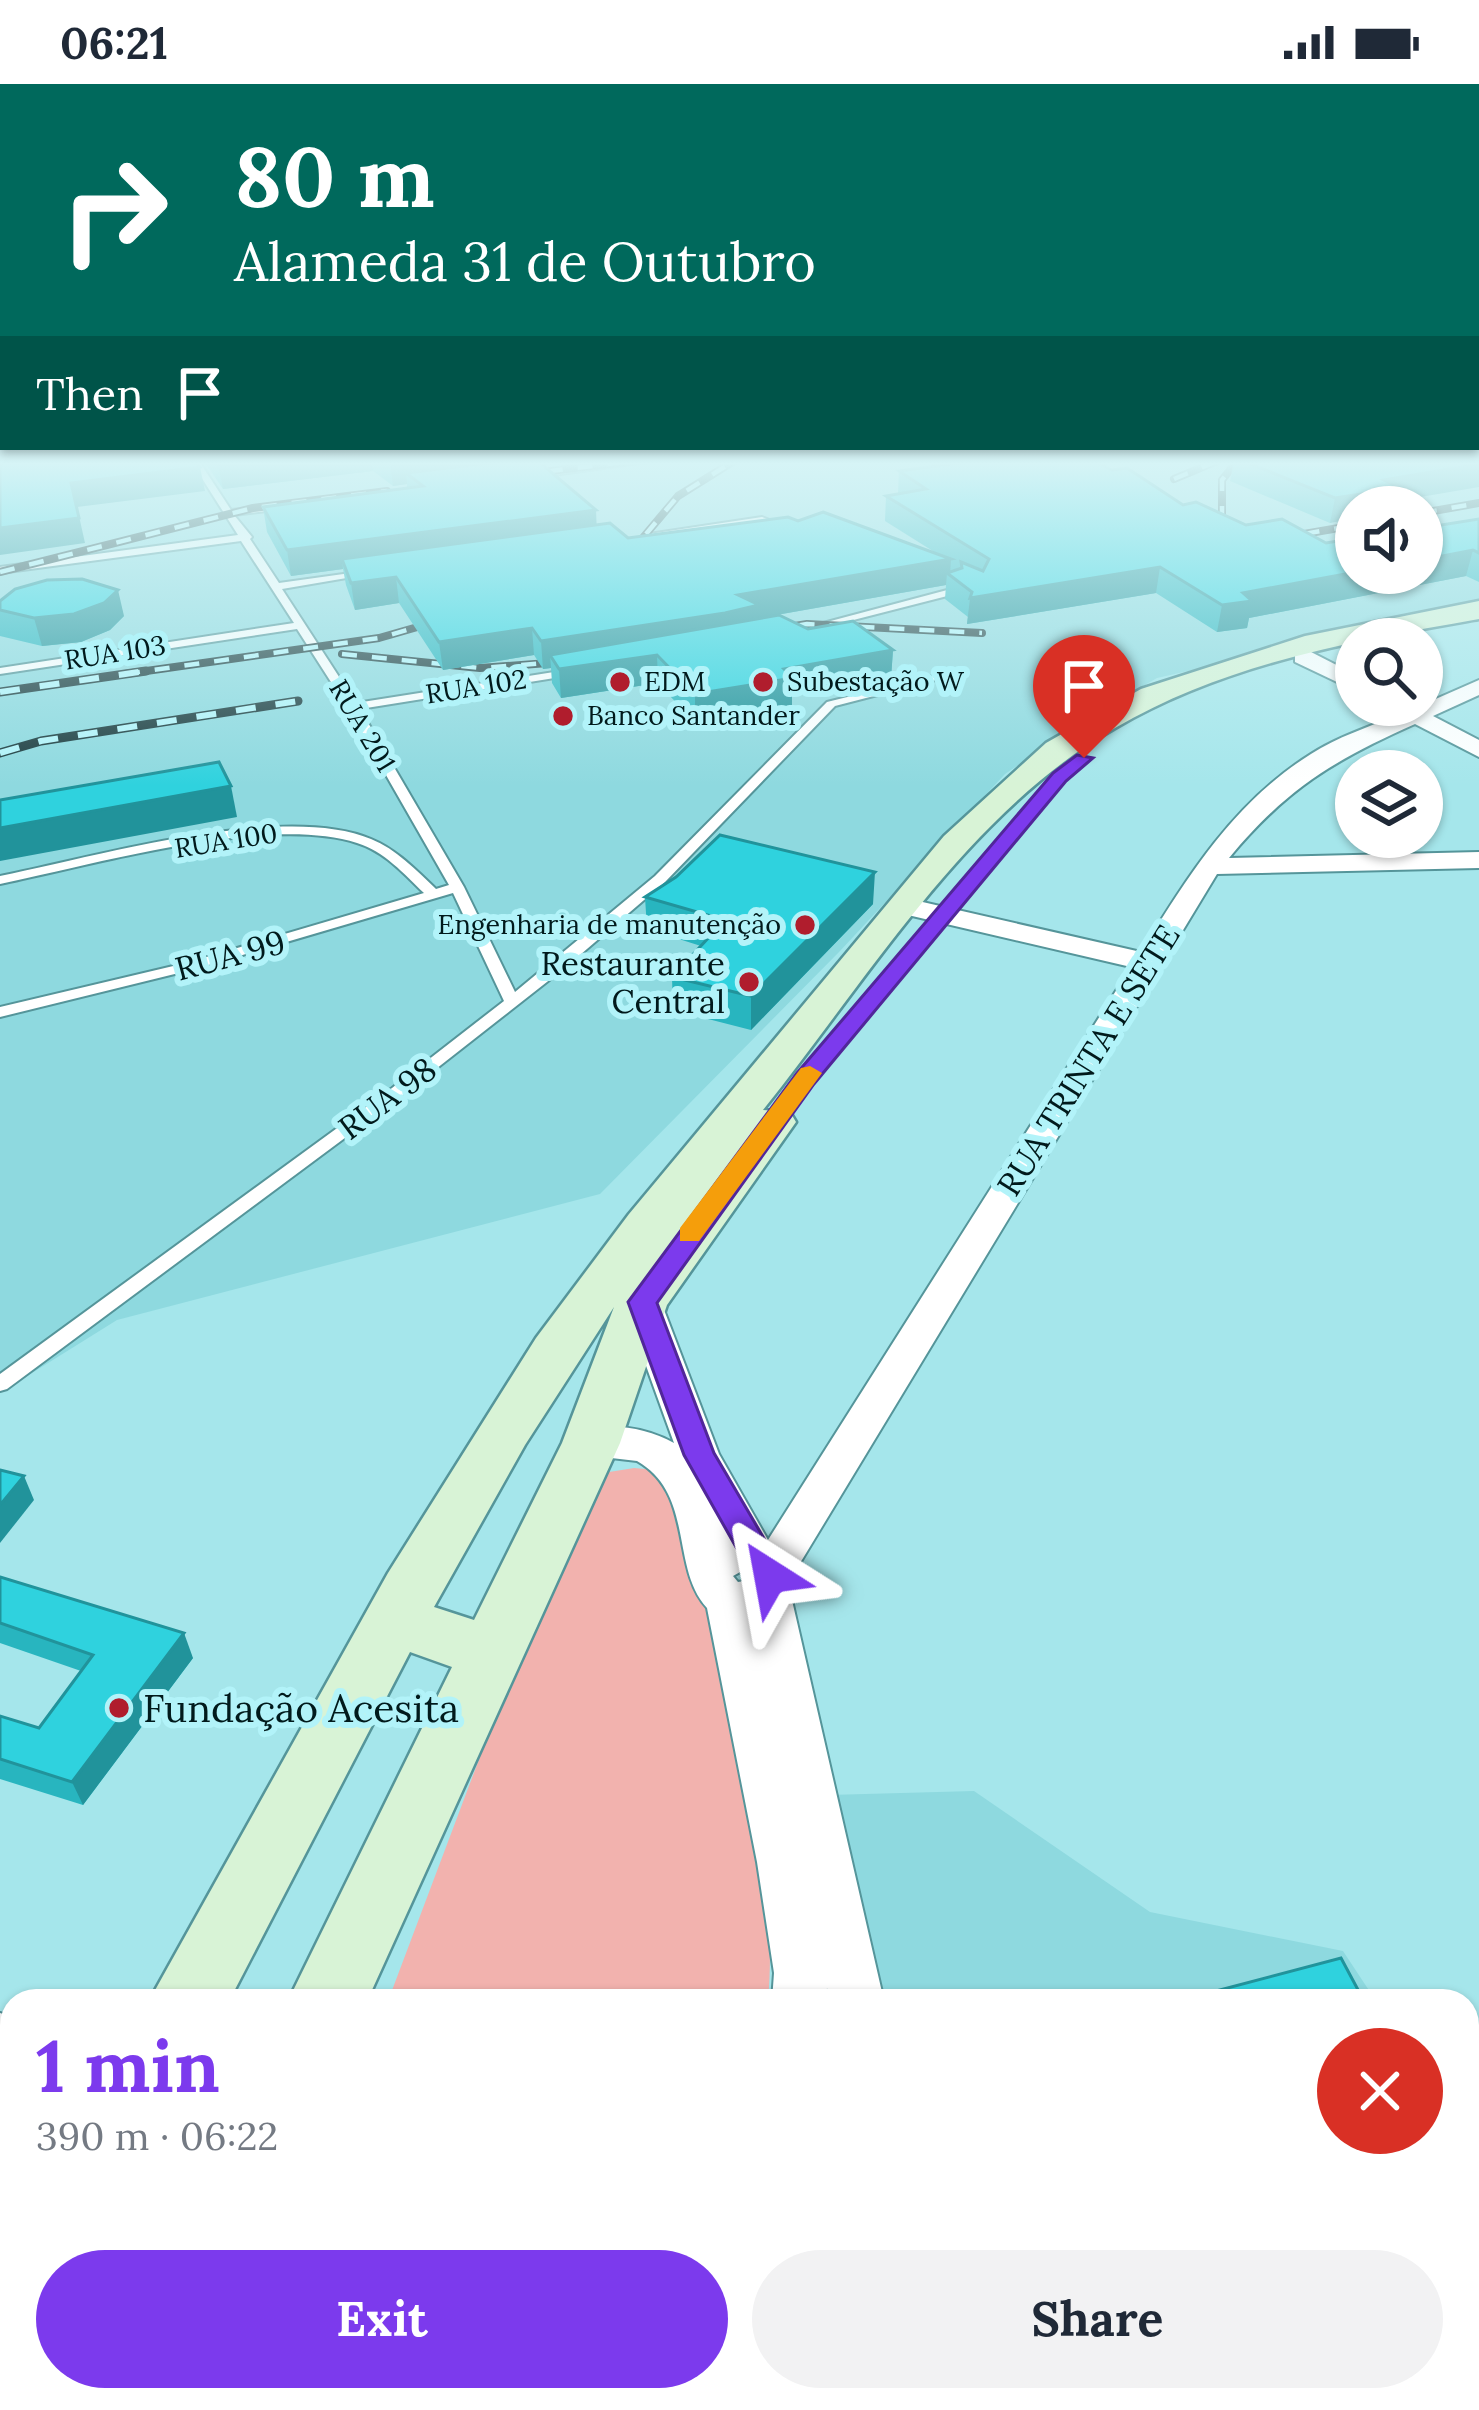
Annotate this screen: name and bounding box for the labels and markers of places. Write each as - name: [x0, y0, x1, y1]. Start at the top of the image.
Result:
- pin: [1033, 635, 1135, 758]
- place label: EDM: [644, 664, 705, 698]
- place label: Subestação W: [787, 664, 965, 698]
- marker: EDM: [607, 669, 633, 695]
- marker: Subestação W: [750, 669, 776, 695]
- place label: Banco Santander: [587, 698, 800, 732]
- marker: Banco Santander: [550, 703, 576, 729]
- place label: Engenharia de manutenção: [438, 907, 781, 941]
- marker: Engenharia de manutenção: [792, 912, 818, 938]
- place label: Restaurante Central: [541, 942, 725, 1022]
- marker: Restaurante Central: [736, 969, 762, 995]
- place label: Fundação Acesita: [143, 1683, 459, 1733]
- marker: Fundação Acesita: [106, 1695, 132, 1721]

